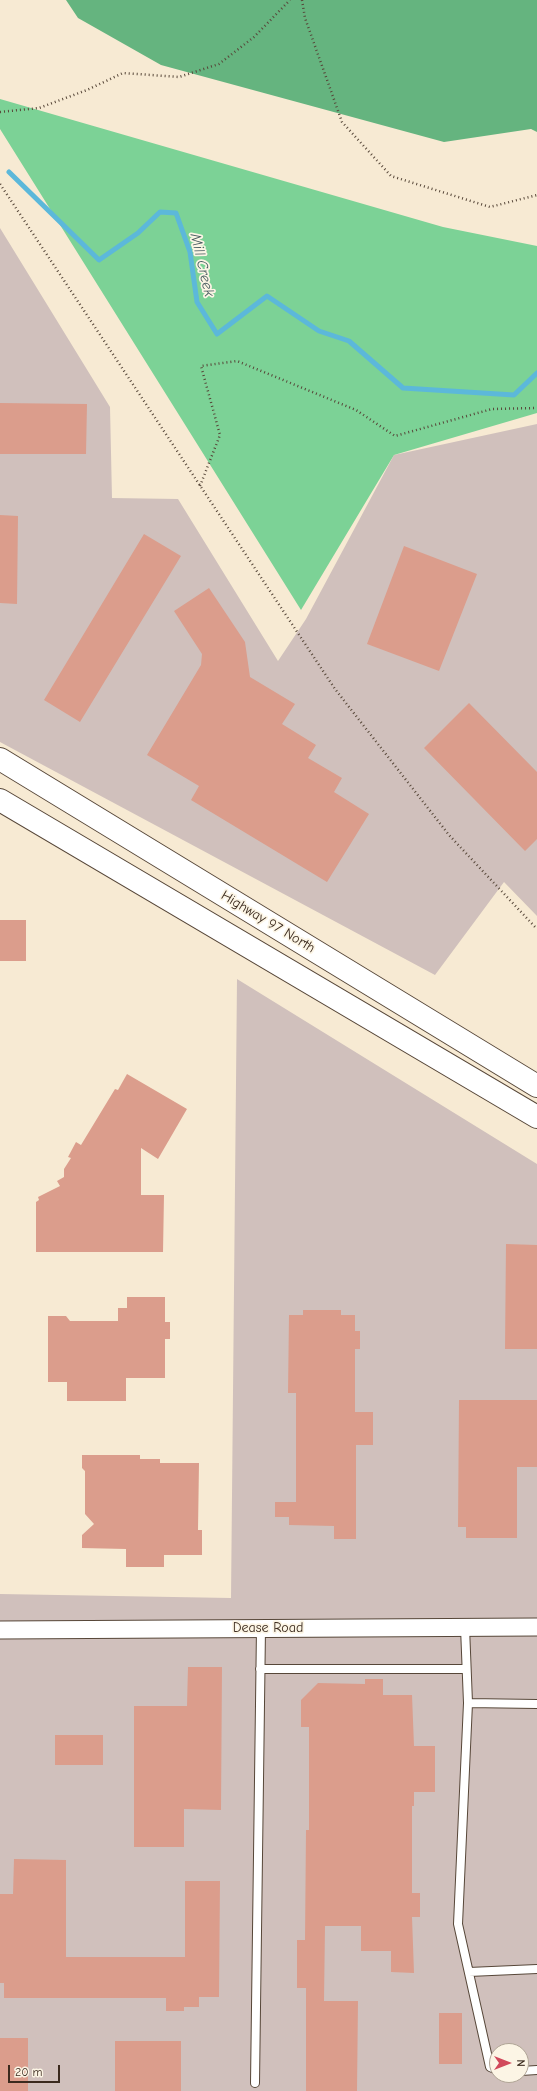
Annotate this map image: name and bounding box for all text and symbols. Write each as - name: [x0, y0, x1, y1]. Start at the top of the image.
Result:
- water label: Mill Creek: [186, 231, 218, 299]
- street label: Highway 97 North: [218, 887, 318, 957]
- street label: Dease Road: [233, 1620, 303, 1636]
- north arrow: [489, 2043, 529, 2083]
- scale bar: [10, 2057, 62, 2083]
- text: N: [514, 2059, 527, 2067]
- text: 20 m: [15, 2065, 43, 2079]

